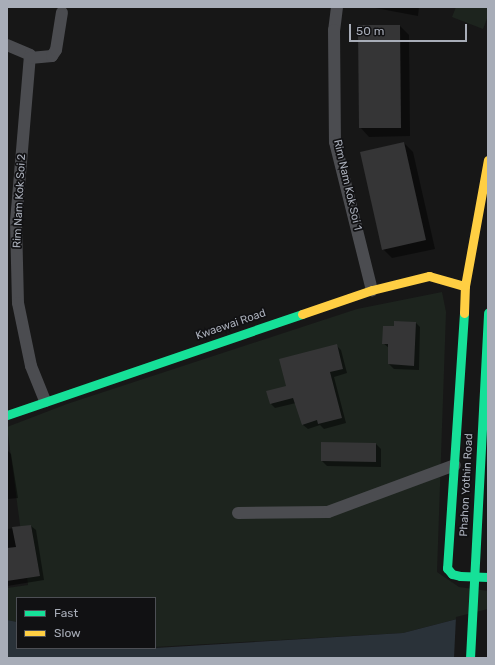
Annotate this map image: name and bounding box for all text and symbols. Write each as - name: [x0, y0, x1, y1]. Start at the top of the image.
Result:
- scale bar: [351, 16, 469, 42]
- text: 50 m: [356, 24, 384, 38]
- street label: Rim Nam Kok Soi 1: [330, 138, 364, 232]
- street label: Rim Nam Kok Soi 2: [11, 153, 29, 249]
- street label: Kwaewai Road: [194, 307, 268, 343]
- street label: Phahon Yothin Road: [458, 433, 476, 537]
- legend: [16, 597, 156, 649]
- text: Fast: [54, 606, 78, 620]
- text: Slow: [54, 626, 81, 640]

